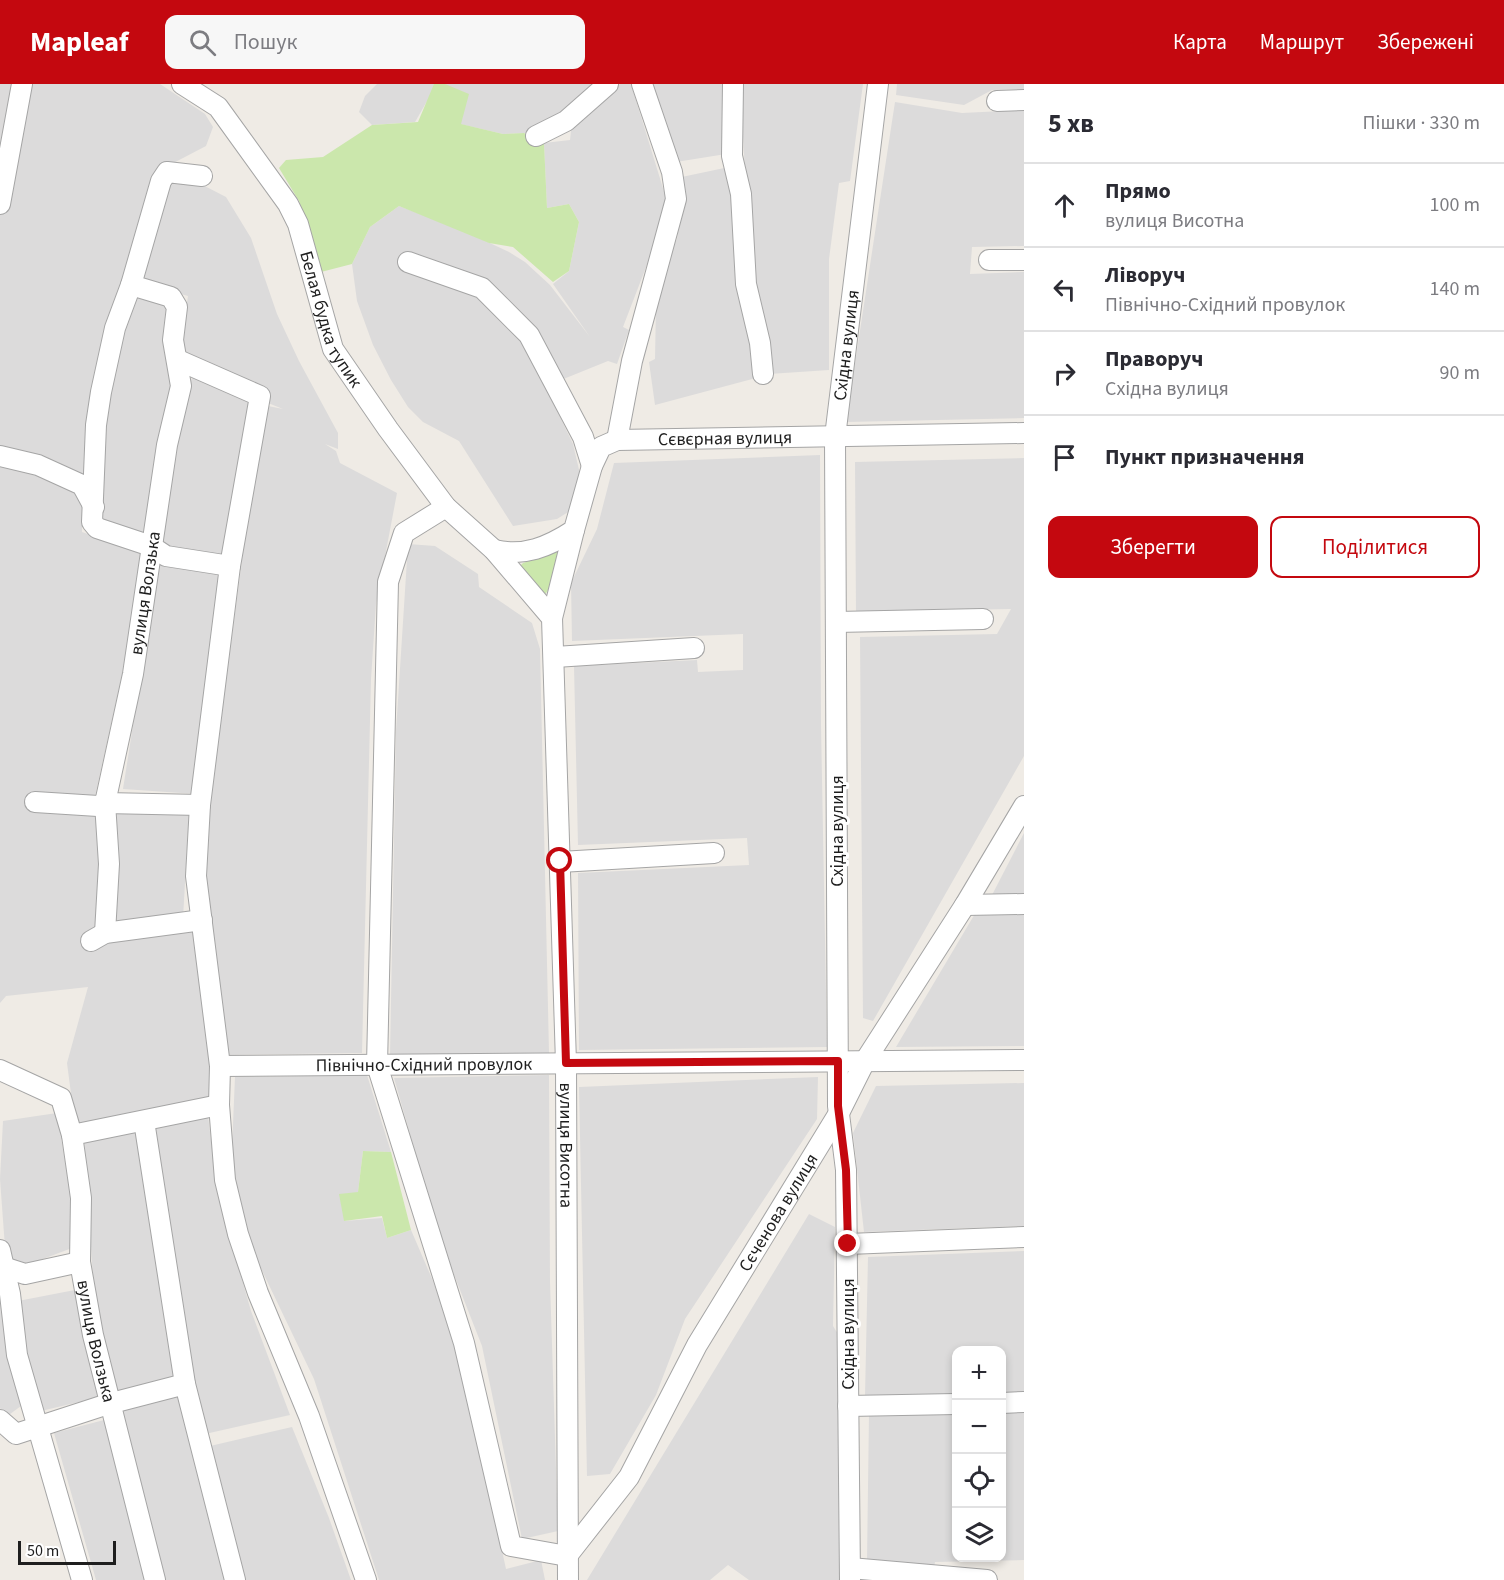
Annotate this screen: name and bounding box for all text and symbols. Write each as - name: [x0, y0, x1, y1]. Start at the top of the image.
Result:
- search box: [165, 15, 585, 69]
- text: Mapleaf: [30, 22, 129, 62]
- icon: search: [186, 26, 219, 59]
- text: Пошук: [234, 26, 297, 58]
- text: Карта: [1173, 27, 1227, 57]
- text: Маршрут: [1260, 27, 1344, 57]
- text: Збережені: [1377, 27, 1474, 57]
- text: 5 хв: [1048, 105, 1094, 142]
- text: Пішки · 330 m: [1363, 109, 1480, 137]
- text: Прямо: [1105, 175, 1171, 207]
- icon: ahead: [1048, 189, 1081, 222]
- text: 100 m: [1430, 191, 1480, 219]
- text: вулиця Висотна: [1105, 207, 1244, 235]
- street label: Белая будка тупик: [293, 248, 368, 393]
- text: Ліворуч: [1105, 259, 1185, 291]
- icon: left: [1048, 273, 1081, 306]
- text: 140 m: [1430, 275, 1480, 303]
- street label: Східна вулиця: [828, 288, 866, 402]
- text: Північно-Східний провулок: [1105, 291, 1345, 319]
- text: Праворуч: [1105, 343, 1203, 375]
- icon: right: [1048, 357, 1081, 390]
- text: 90 m: [1440, 359, 1480, 387]
- text: Східна вулиця: [1105, 375, 1229, 403]
- street label: Сєвєрная вулиця: [658, 425, 792, 452]
- icon: arrive: [1048, 441, 1081, 474]
- text: Пункт призначення: [1105, 441, 1305, 473]
- button: Зберегти: [1048, 516, 1258, 578]
- button: Поділитися: [1270, 516, 1480, 578]
- street label: вулиця Волзька: [124, 530, 167, 657]
- street label: Східна вулиця: [825, 775, 850, 887]
- route start: [546, 847, 572, 873]
- street label: Північно-Східний провулок: [316, 1052, 532, 1078]
- street label: вулиця Висотна: [553, 1082, 579, 1208]
- street label: Сєченова вулиця: [733, 1149, 824, 1277]
- route end: [834, 1230, 860, 1256]
- street label: вулиця Волзька: [70, 1278, 122, 1405]
- street label: Східна вулиця: [836, 1278, 861, 1390]
- map controls: [952, 1346, 1006, 1562]
- button: +: [952, 1346, 1006, 1400]
- button: −: [952, 1400, 1006, 1454]
- button: locate: [952, 1454, 1006, 1508]
- button: layers: [952, 1508, 1006, 1562]
- scale bar: [18, 1538, 116, 1566]
- text: 50 m: [27, 1540, 59, 1562]

